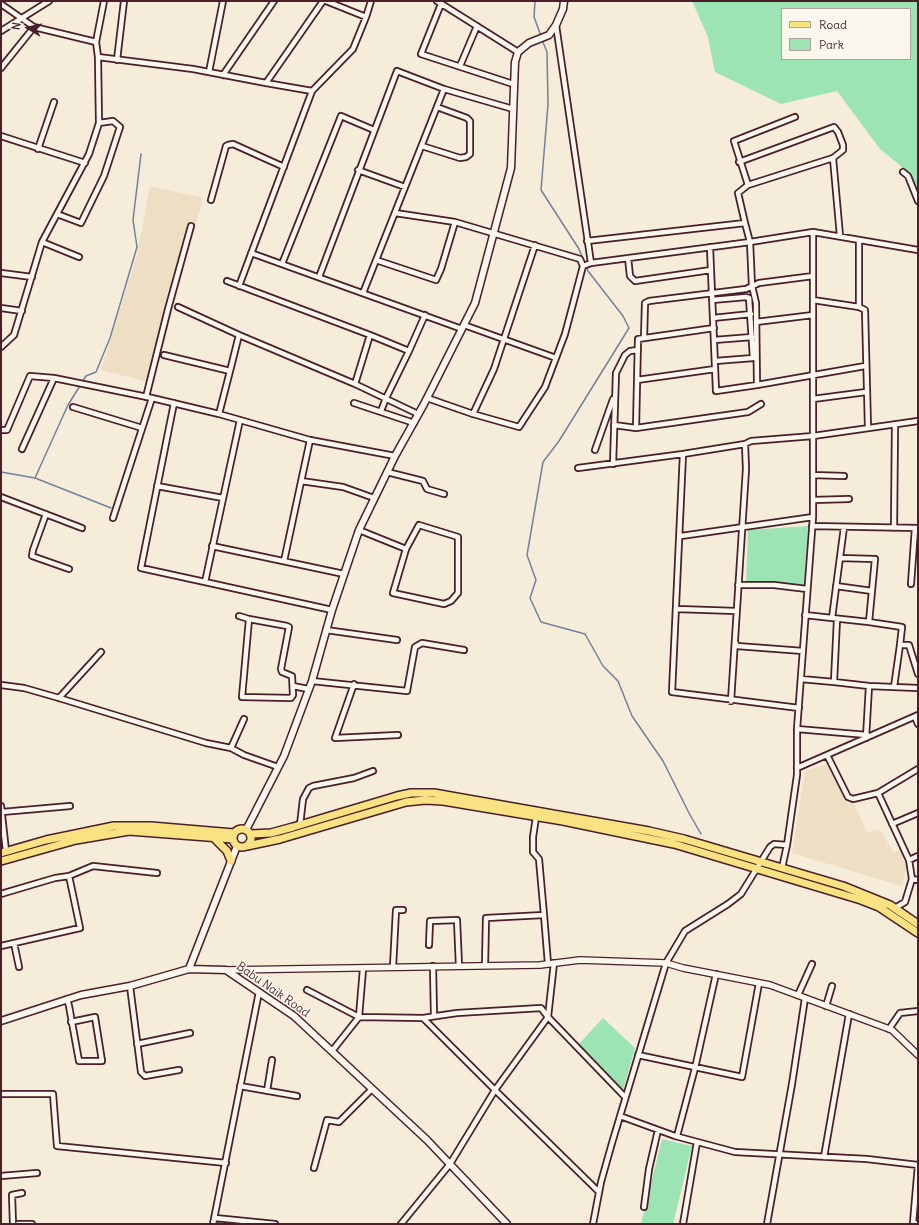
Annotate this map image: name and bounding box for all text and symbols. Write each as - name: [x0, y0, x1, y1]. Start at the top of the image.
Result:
- north arrow: [8, 8, 48, 48]
- legend: [781, 8, 911, 60]
- text: Road: [819, 17, 847, 32]
- text: N: [9, 21, 24, 31]
- text: Park: [819, 37, 844, 52]
- street label: Babu Naik Road: [234, 959, 312, 1021]

